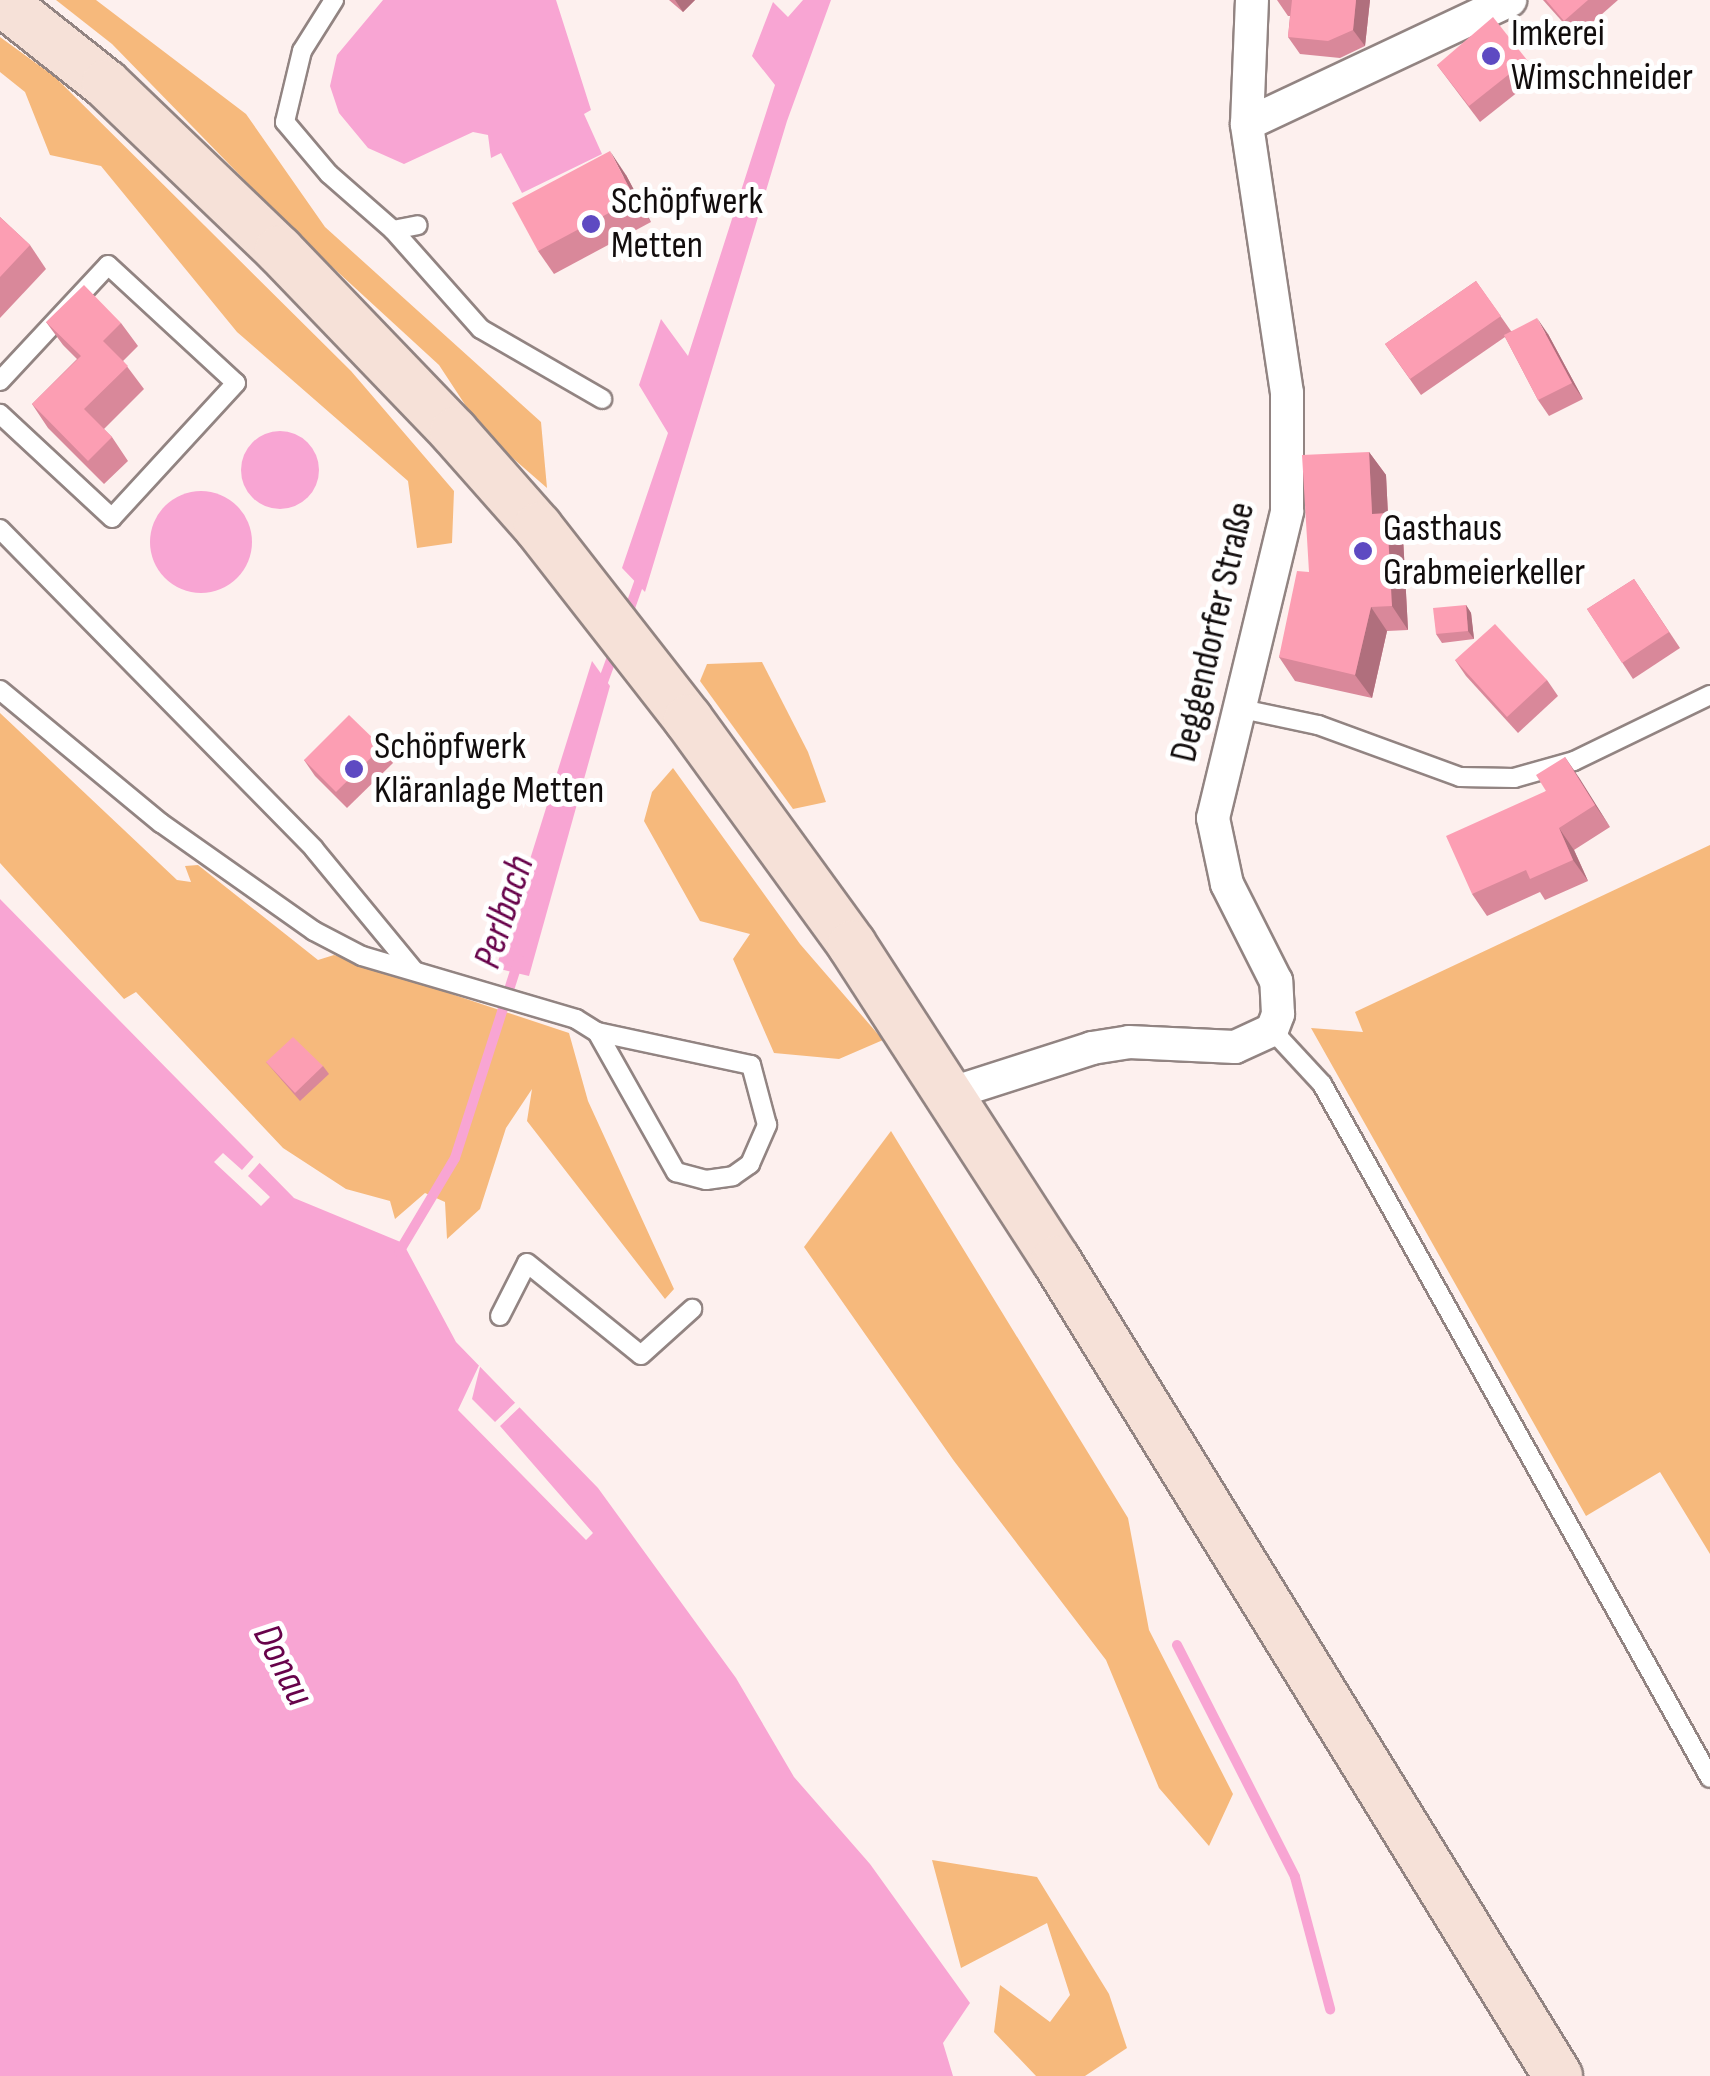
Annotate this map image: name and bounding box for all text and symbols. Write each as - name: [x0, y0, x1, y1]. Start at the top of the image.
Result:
- place label: Imkerei Wimschneider: [1511, 11, 1693, 100]
- marker: Imkerei Wimschneider: [1480, 45, 1502, 67]
- place label: Schöpfwerk Metten: [611, 179, 763, 268]
- marker: Schöpfwerk Metten: [580, 213, 602, 235]
- street label: Deggendorfer Straße: [1161, 498, 1265, 766]
- place label: Gasthaus Grabmeierkeller: [1383, 506, 1585, 596]
- marker: Gasthaus Grabmeierkeller: [1352, 540, 1374, 562]
- place label: Schöpfwerk Kläranlage Metten: [374, 724, 604, 814]
- marker: Schöpfwerk Kläranlage Metten: [343, 758, 365, 780]
- water label: Perlbach: [463, 850, 545, 974]
- water label: Donau: [242, 1616, 324, 1714]

